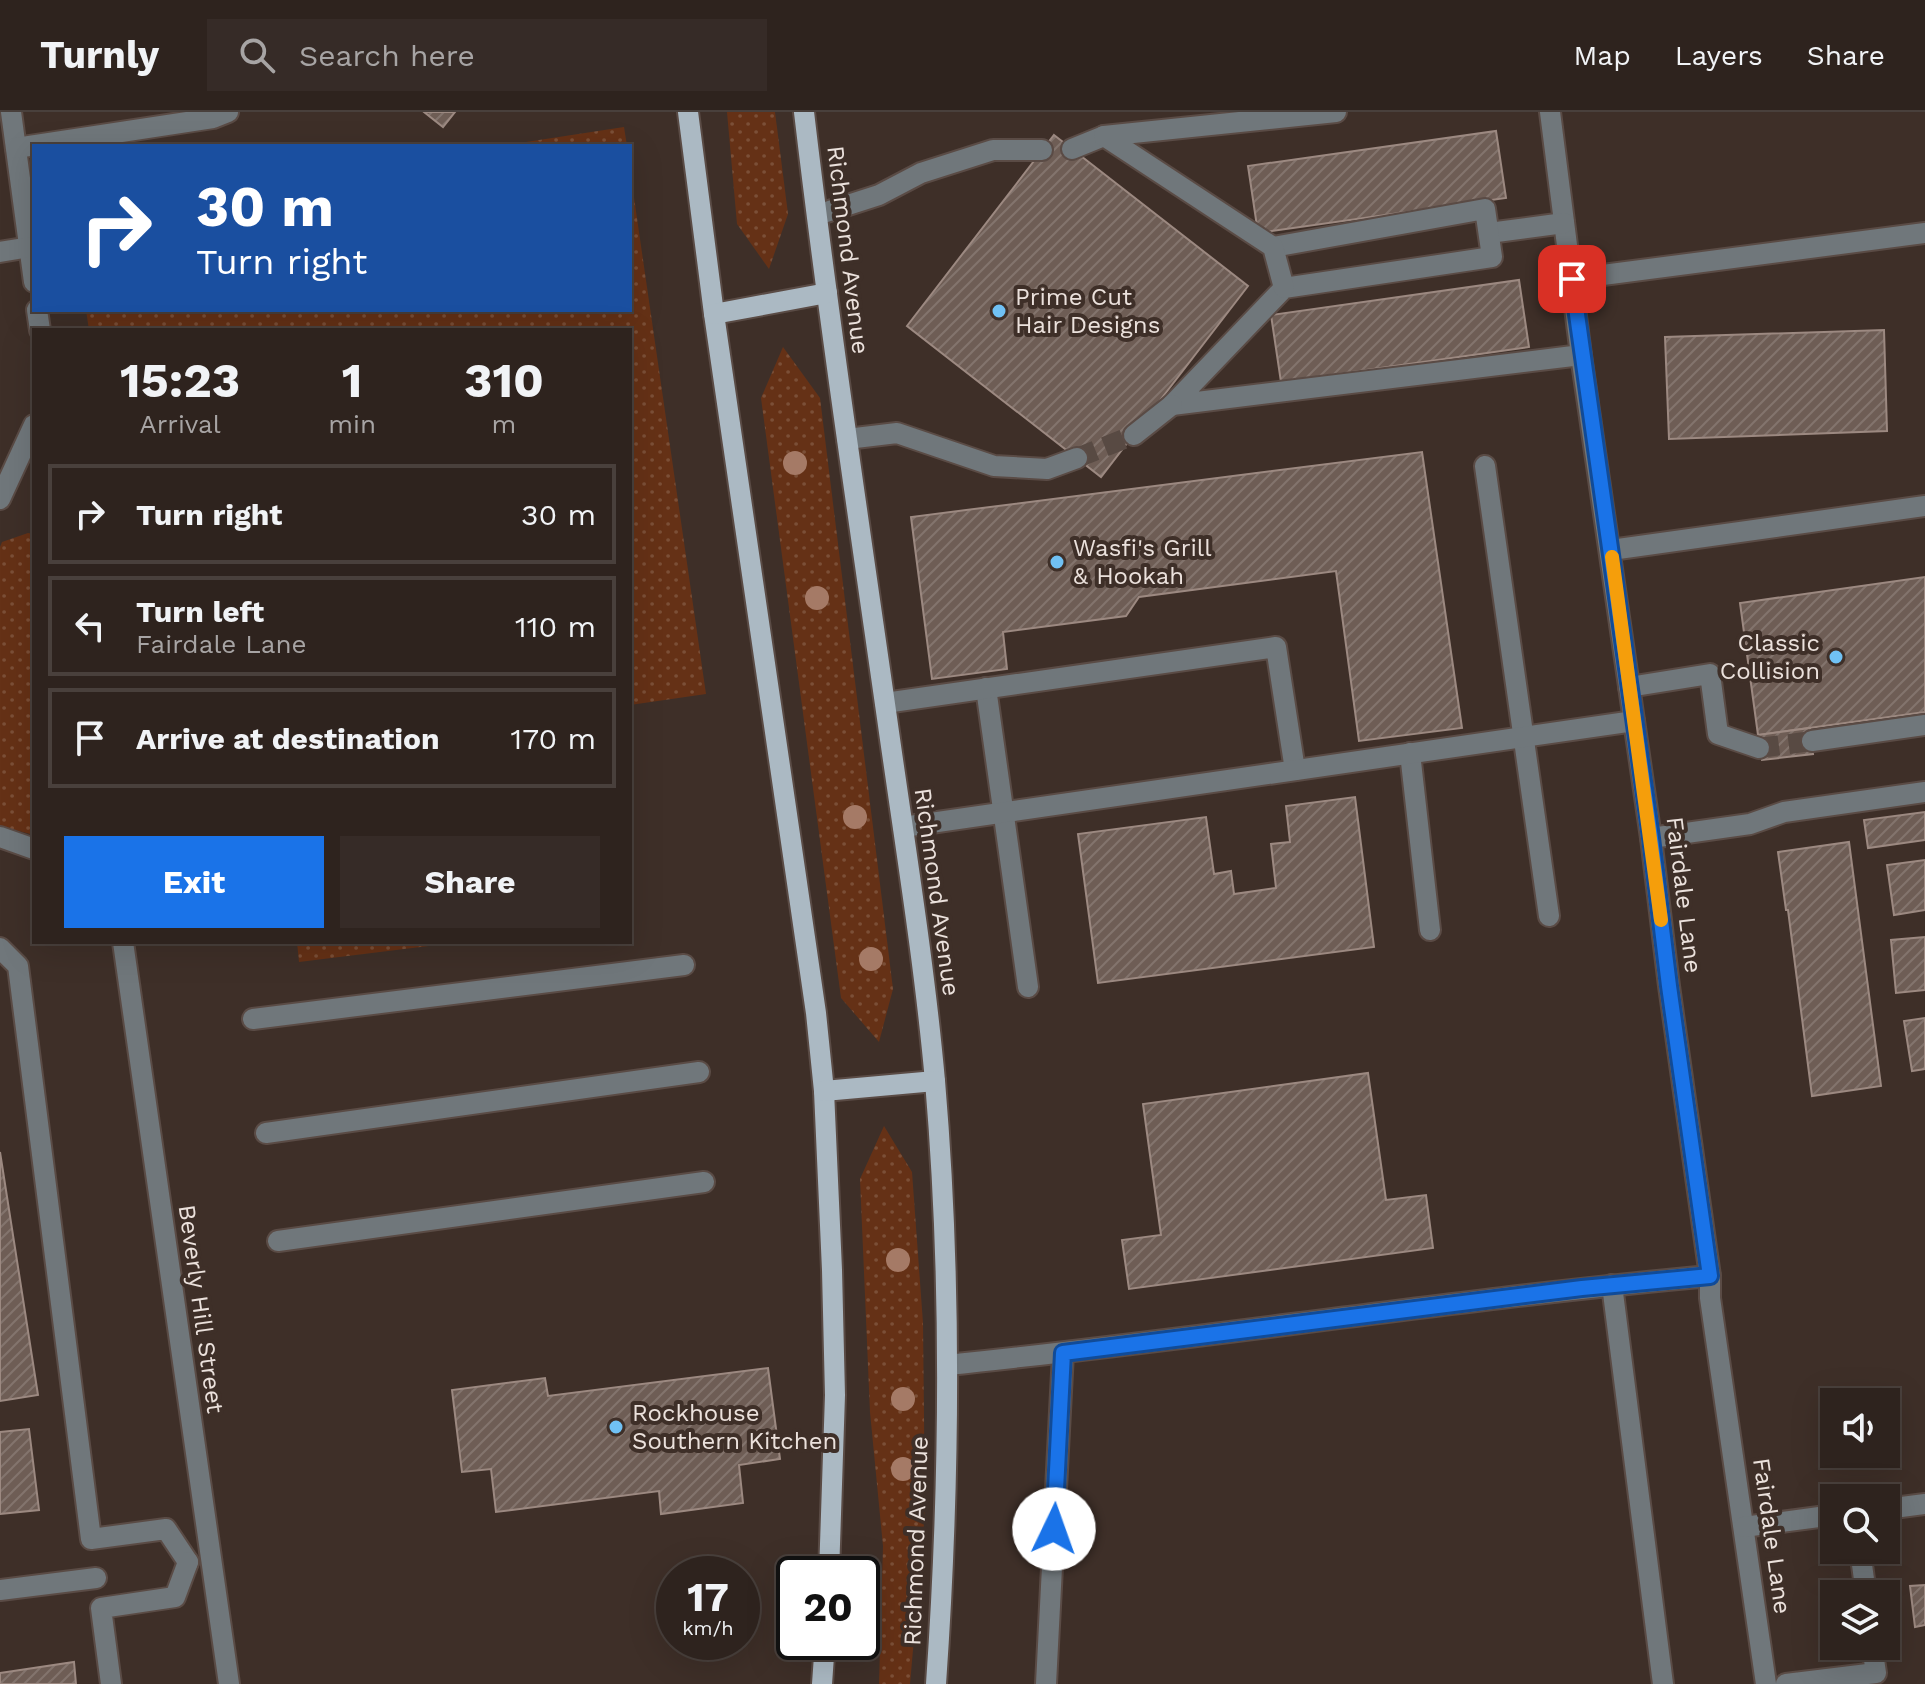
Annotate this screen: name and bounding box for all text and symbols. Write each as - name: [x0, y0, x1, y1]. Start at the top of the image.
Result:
- search box: [207, 19, 767, 91]
- text: Turnly: [40, 33, 159, 77]
- icon: search: [235, 33, 279, 77]
- text: Search here: [299, 38, 475, 73]
- text: Map: [1574, 39, 1631, 72]
- text: Layers: [1675, 39, 1763, 72]
- text: Share: [1807, 39, 1885, 72]
- street label: Richmond Avenue: [821, 144, 875, 356]
- text: 30 m: [196, 174, 334, 240]
- icon: right: [64, 176, 168, 280]
- text: Turn right: [196, 241, 367, 283]
- pin: [1538, 245, 1606, 313]
- icon: arrive: [1550, 257, 1594, 301]
- place label: Prime Cut Hair Designs: [1015, 283, 1160, 339]
- marker: Prime Cut Hair Designs: [990, 302, 1008, 320]
- text: 15:23: [120, 352, 240, 409]
- text: 1: [342, 352, 362, 409]
- text: 310: [464, 352, 544, 409]
- text: Arrival: [140, 409, 221, 439]
- text: min: [328, 409, 376, 439]
- text: m: [492, 409, 516, 439]
- icon: right: [68, 492, 112, 536]
- text: Turn right: [136, 497, 282, 532]
- text: 30 m: [521, 497, 596, 532]
- place label: Wasfi's Grill & Hookah: [1073, 534, 1212, 590]
- marker: Wasfi's Grill & Hookah: [1048, 553, 1066, 571]
- text: Turn left: [136, 594, 264, 629]
- icon: left: [68, 604, 112, 648]
- text: 110 m: [515, 609, 596, 644]
- text: Fairdale Lane: [136, 629, 307, 659]
- place label: Classic Collision: [1720, 629, 1820, 685]
- marker: Classic Collision: [1827, 648, 1845, 666]
- icon: arrive: [68, 716, 112, 760]
- text: Arrive at destination: [136, 721, 440, 756]
- text: 170 m: [511, 721, 596, 756]
- street label: Richmond Avenue: [909, 786, 965, 998]
- street label: Fairdale Lane: [1661, 815, 1707, 975]
- button: Exit: [64, 836, 324, 928]
- button: Share: [340, 836, 600, 928]
- street label: Beverly Hill Street: [173, 1203, 229, 1415]
- map controls: [1820, 1388, 1900, 1660]
- button: sound: [1820, 1388, 1900, 1468]
- place label: Rockhouse Southern Kitchen: [632, 1399, 837, 1455]
- marker: Rockhouse Southern Kitchen: [607, 1418, 625, 1436]
- street label: Richmond Avenue: [898, 1436, 934, 1646]
- street label: Fairdale Lane: [1747, 1456, 1797, 1616]
- button: search: [1820, 1484, 1900, 1564]
- position arrow: [1012, 1487, 1096, 1571]
- speed limit sign: 20: [776, 1556, 880, 1660]
- text: 17: [687, 1574, 729, 1621]
- button: layers: [1820, 1580, 1900, 1660]
- text: km/h: [682, 1616, 734, 1640]

